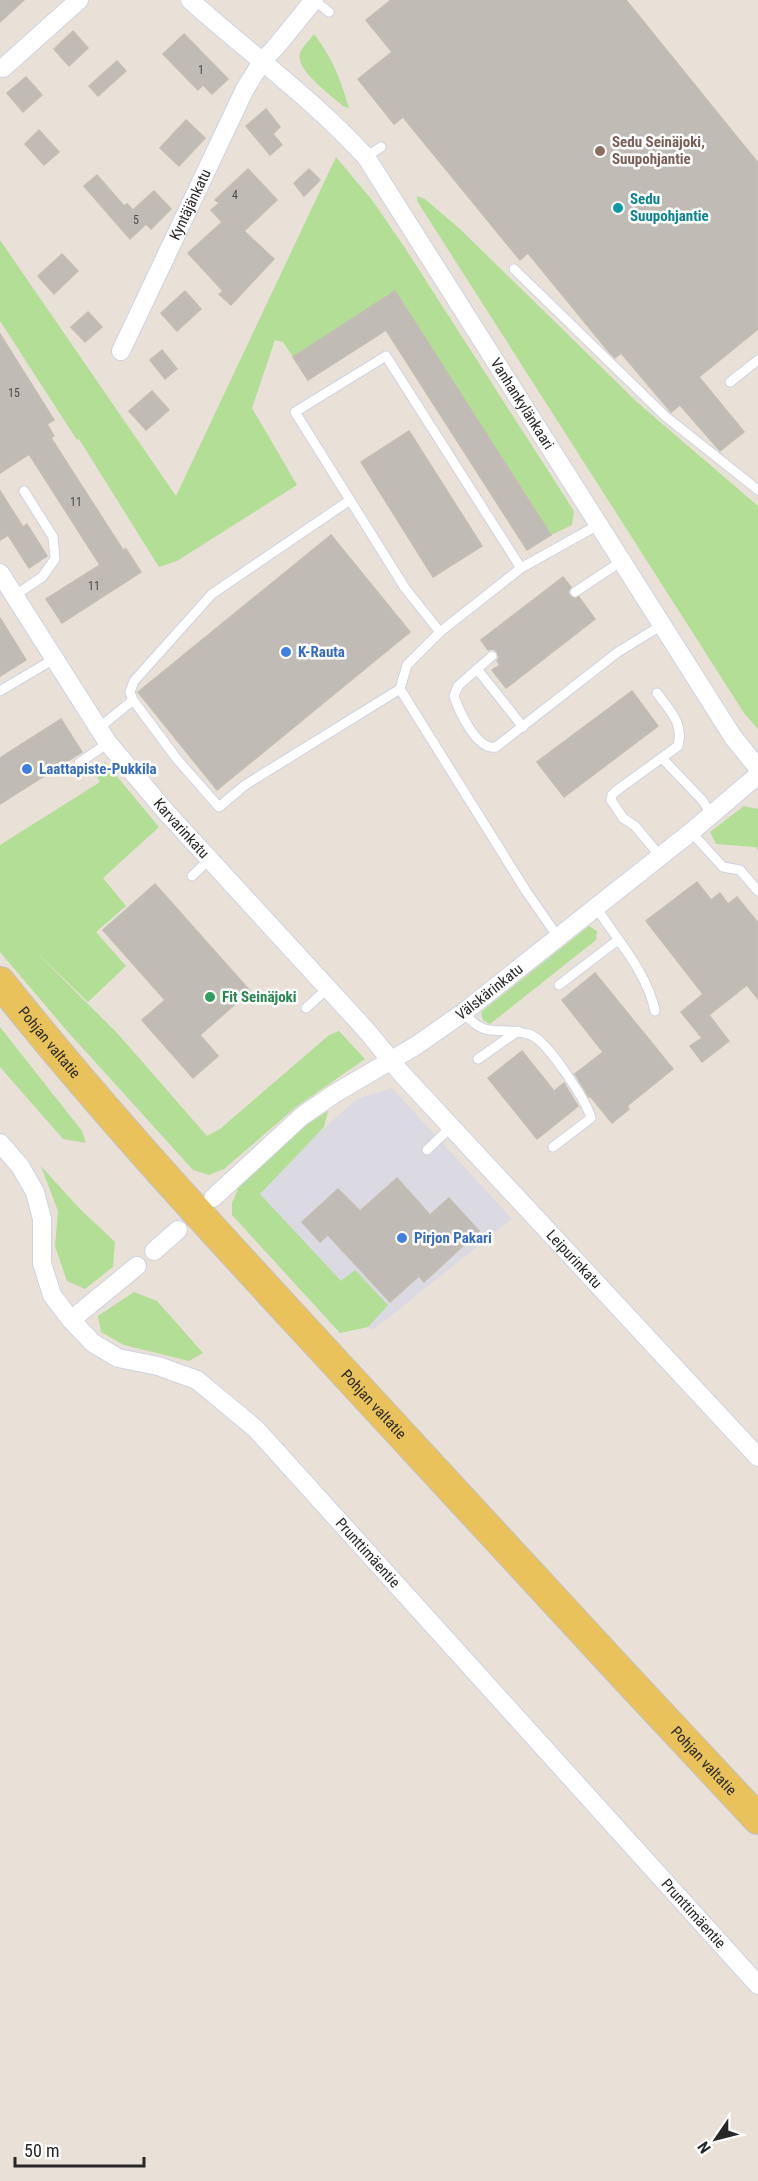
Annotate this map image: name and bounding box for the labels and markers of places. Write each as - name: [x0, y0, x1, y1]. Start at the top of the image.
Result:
- place label: Sedu Seinäjoki, Suupohjantie: [612, 133, 705, 168]
- marker: Sedu Seinäjoki, Suupohjantie: [593, 144, 607, 158]
- place label: Sedu Suupohjantie: [630, 190, 709, 225]
- marker: Sedu Suupohjantie: [611, 201, 625, 215]
- place label: K-Rauta: [298, 643, 345, 661]
- marker: K-Rauta: [279, 645, 293, 659]
- place label: Laattapiste-Pukkila: [39, 760, 157, 778]
- marker: Laattapiste-Pukkila: [20, 762, 34, 776]
- place label: Fit Seinäjoki: [222, 988, 297, 1006]
- marker: Fit Seinäjoki: [203, 990, 217, 1004]
- place label: Pirjon Pakari: [414, 1229, 492, 1247]
- marker: Pirjon Pakari: [395, 1231, 409, 1245]

